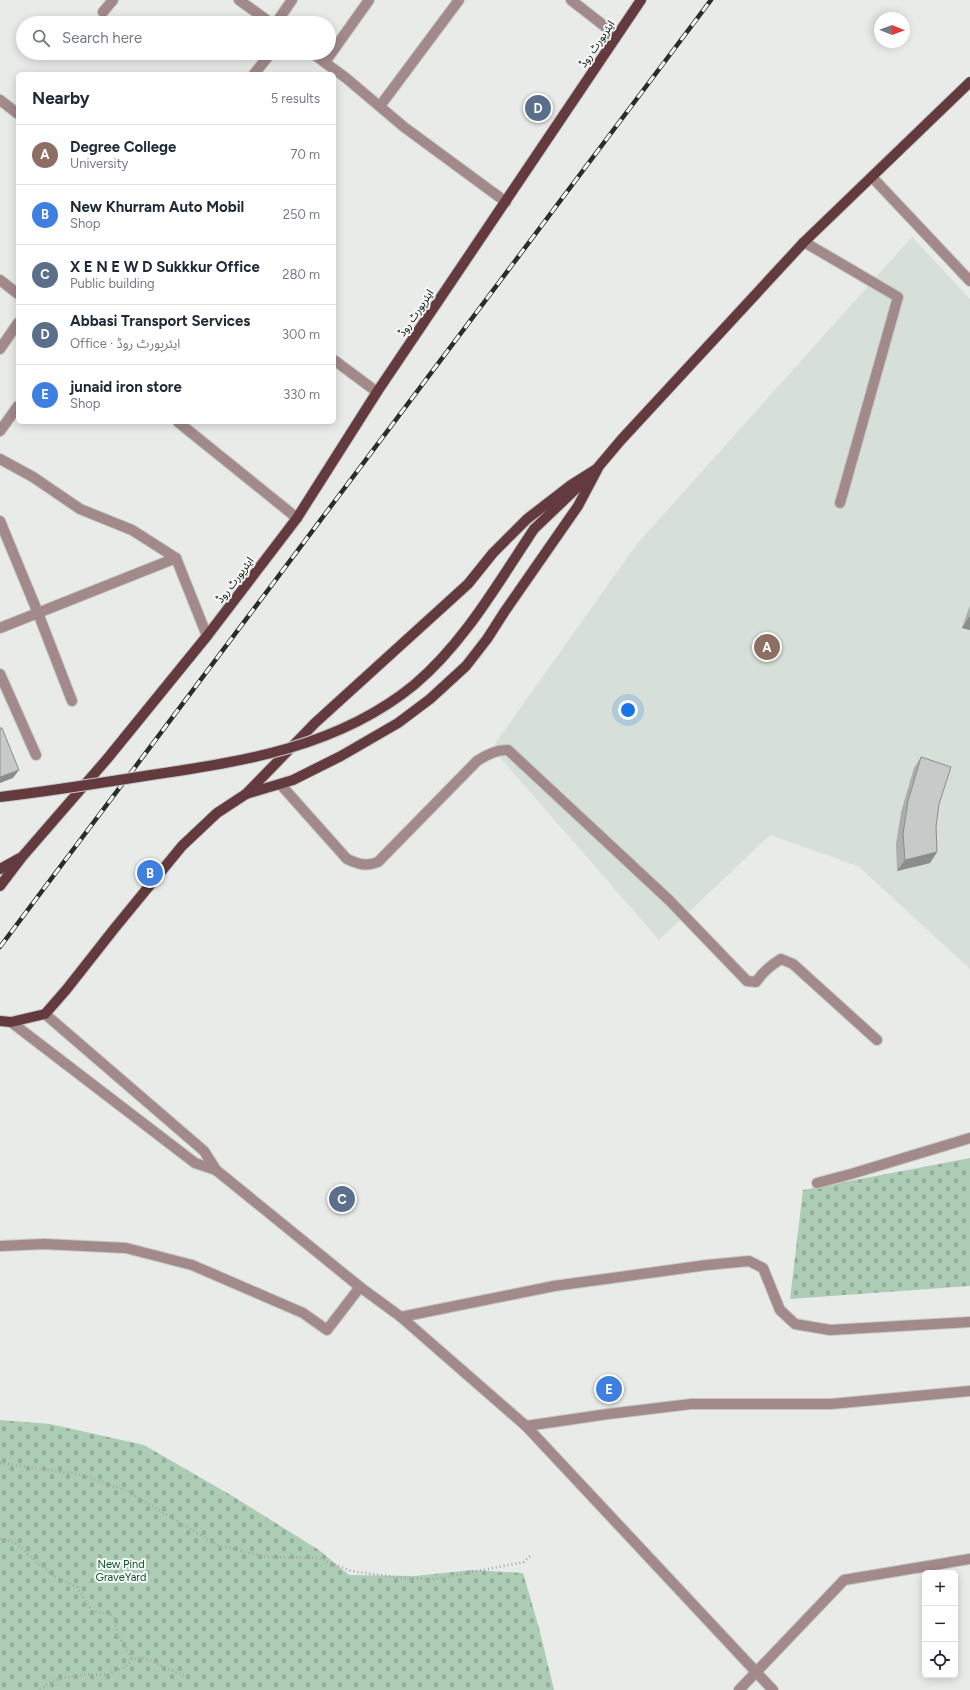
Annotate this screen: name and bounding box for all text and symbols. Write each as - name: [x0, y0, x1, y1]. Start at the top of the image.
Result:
- north arrow: [874, 12, 910, 48]
- search box: [16, 16, 336, 60]
- street label: ایئرپورٹ روڈ: [576, 18, 618, 71]
- icon: search: [30, 27, 52, 49]
- text: Search here: [62, 29, 142, 47]
- text: Nearby: [32, 88, 90, 108]
- text: 5 results: [271, 91, 320, 106]
- pin: D: [525, 93, 551, 123]
- text: Degree College: [70, 138, 176, 156]
- text: A: [40, 147, 50, 162]
- text: 70 m: [290, 147, 320, 162]
- text: University: [70, 156, 128, 171]
- text: New Khurram Auto Mobil: [70, 198, 244, 216]
- text: B: [41, 207, 49, 222]
- text: 250 m: [283, 207, 320, 222]
- text: Shop: [70, 216, 100, 231]
- text: X E N E W D Sukkkur Office: [70, 258, 260, 276]
- text: C: [40, 267, 50, 282]
- text: 280 m: [282, 267, 320, 282]
- text: Public building: [70, 276, 155, 291]
- street label: ایئرپورٹ روڈ: [395, 287, 437, 340]
- text: Abbasi Transport Services: [70, 312, 250, 330]
- text: D: [40, 327, 50, 342]
- text: 300 m: [282, 327, 320, 342]
- text: Office · ایئرپورٹ روڈ: [70, 336, 180, 351]
- text: junaid iron store: [70, 378, 182, 396]
- text: E: [41, 387, 49, 402]
- text: 330 m: [283, 387, 320, 402]
- text: Shop: [70, 396, 100, 411]
- street label: ایئرپورٹ روڈ: [213, 554, 257, 606]
- pin: A: [754, 632, 780, 662]
- your location: [618, 700, 638, 720]
- pin: B: [137, 858, 163, 888]
- pin: C: [329, 1184, 355, 1214]
- pin: E: [596, 1374, 622, 1404]
- park label: New Pind GraveYard: [96, 1558, 146, 1584]
- map controls: [922, 1570, 958, 1678]
- button: +: [922, 1570, 958, 1606]
- button: −: [922, 1606, 958, 1642]
- button: locate: [922, 1642, 958, 1678]

